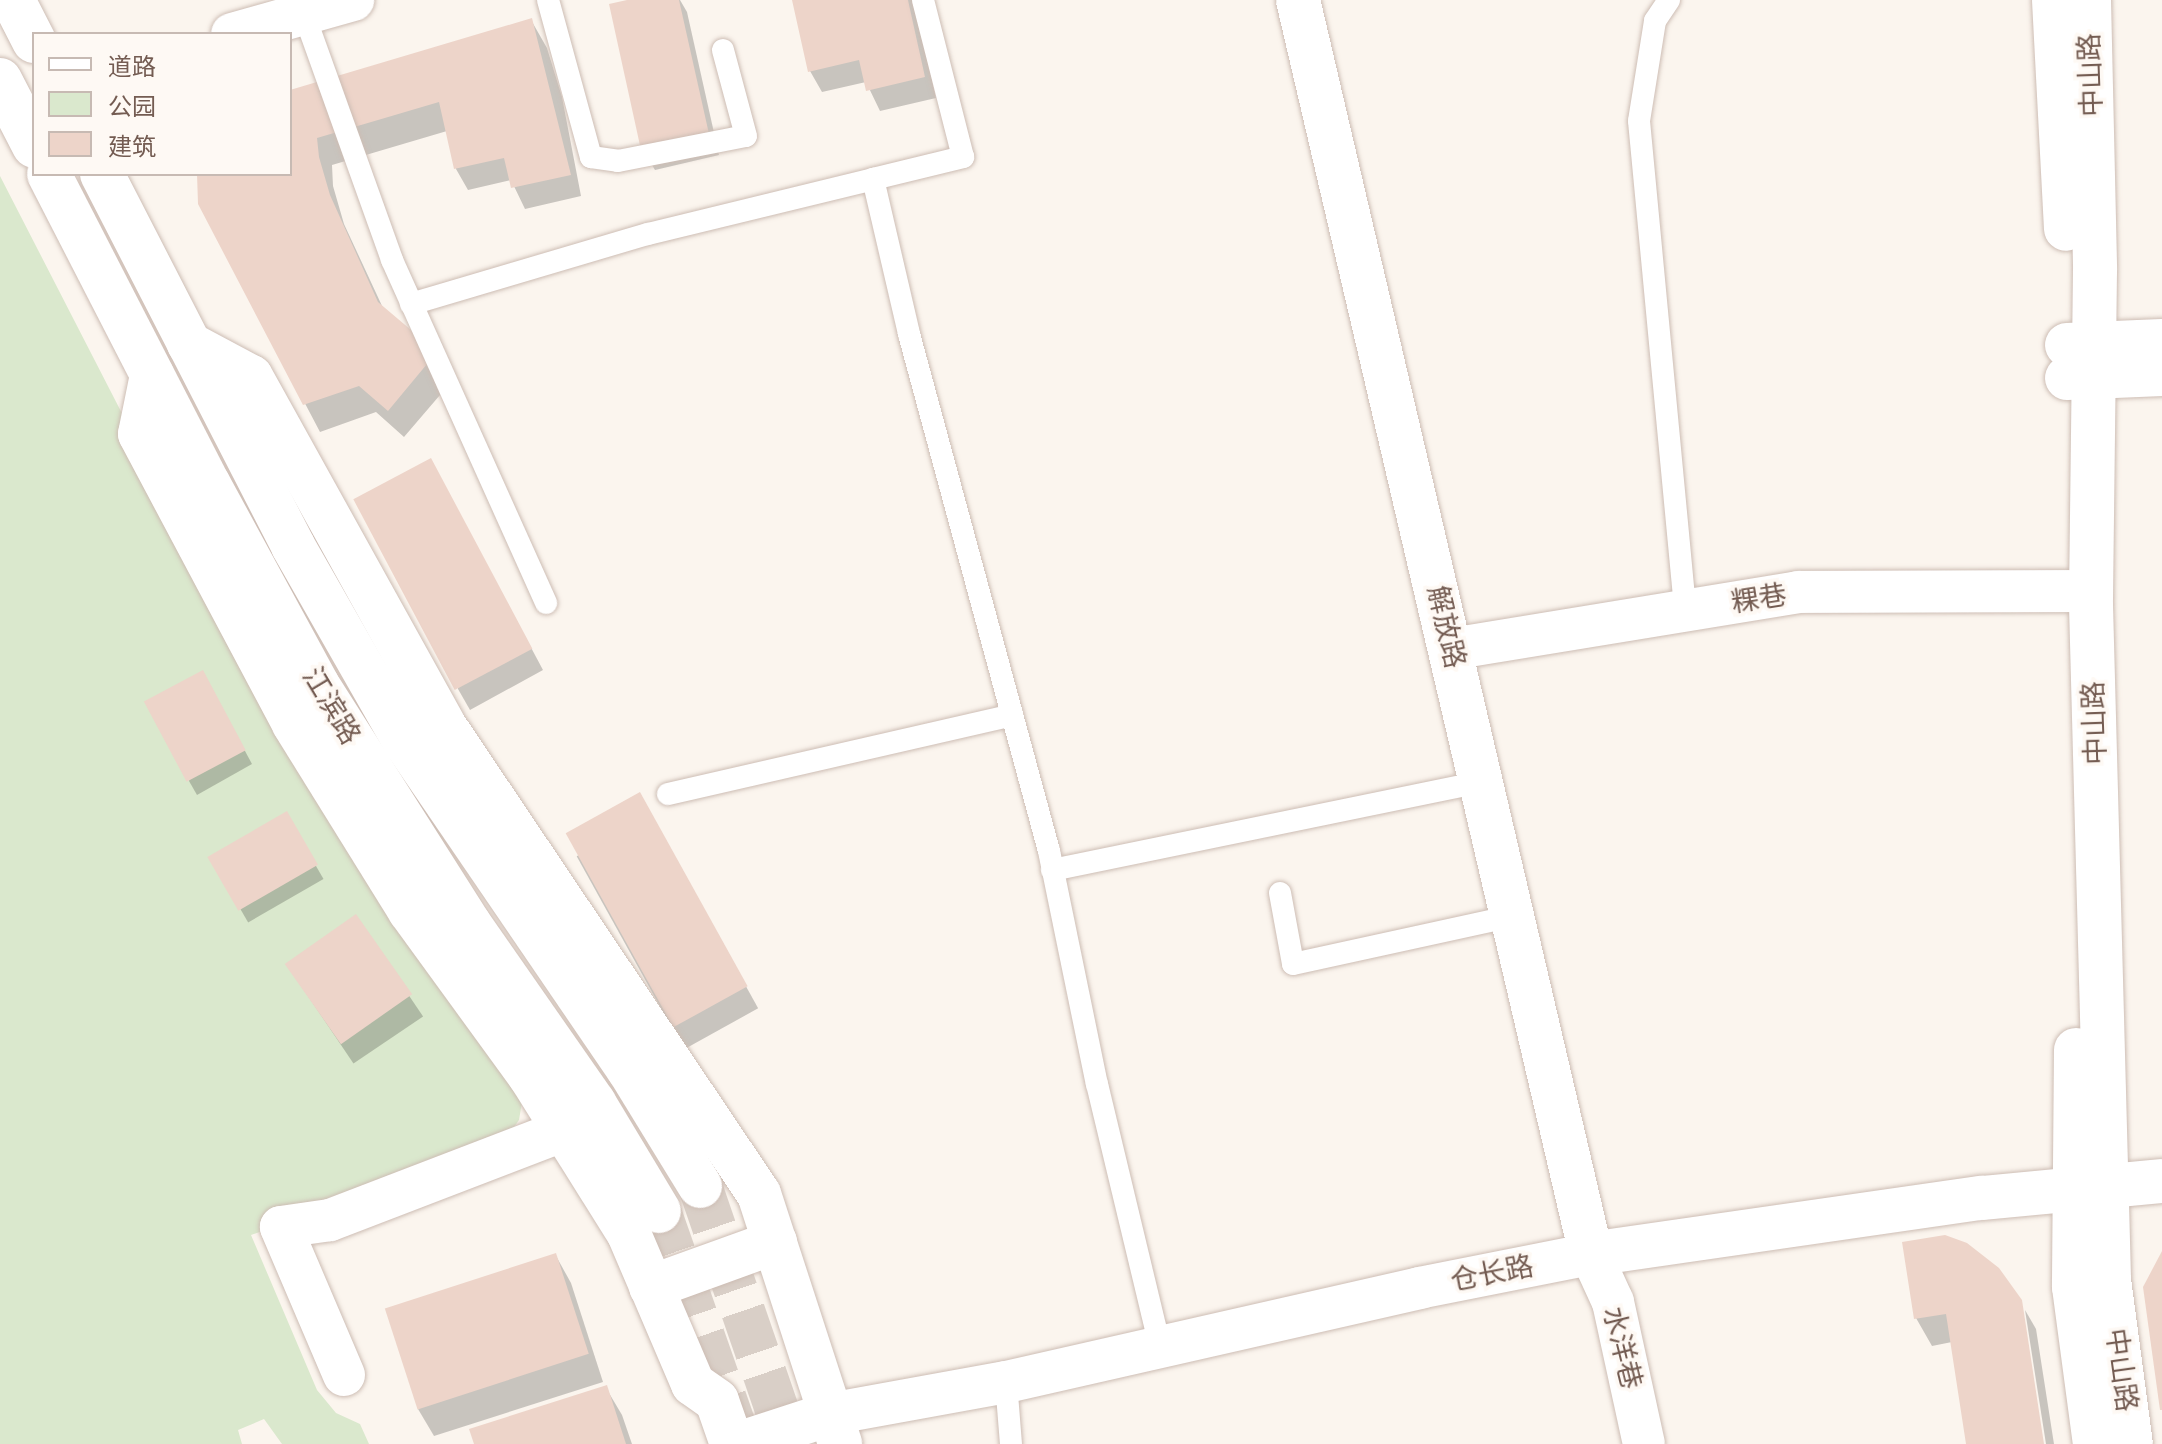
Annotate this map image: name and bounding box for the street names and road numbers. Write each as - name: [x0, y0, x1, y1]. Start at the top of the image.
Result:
- street label: 中山路: [2073, 32, 2109, 118]
- street label: 粿巷: [1729, 578, 1789, 620]
- street label: 解放路: [1420, 582, 1472, 672]
- street label: 江滨路: [295, 661, 367, 751]
- street label: 中山路: [2077, 680, 2113, 766]
- street label: 仓长路: [1448, 1249, 1536, 1299]
- street label: 水洋巷: [1596, 1303, 1648, 1393]
- street label: 中山路: [2099, 1326, 2143, 1414]

